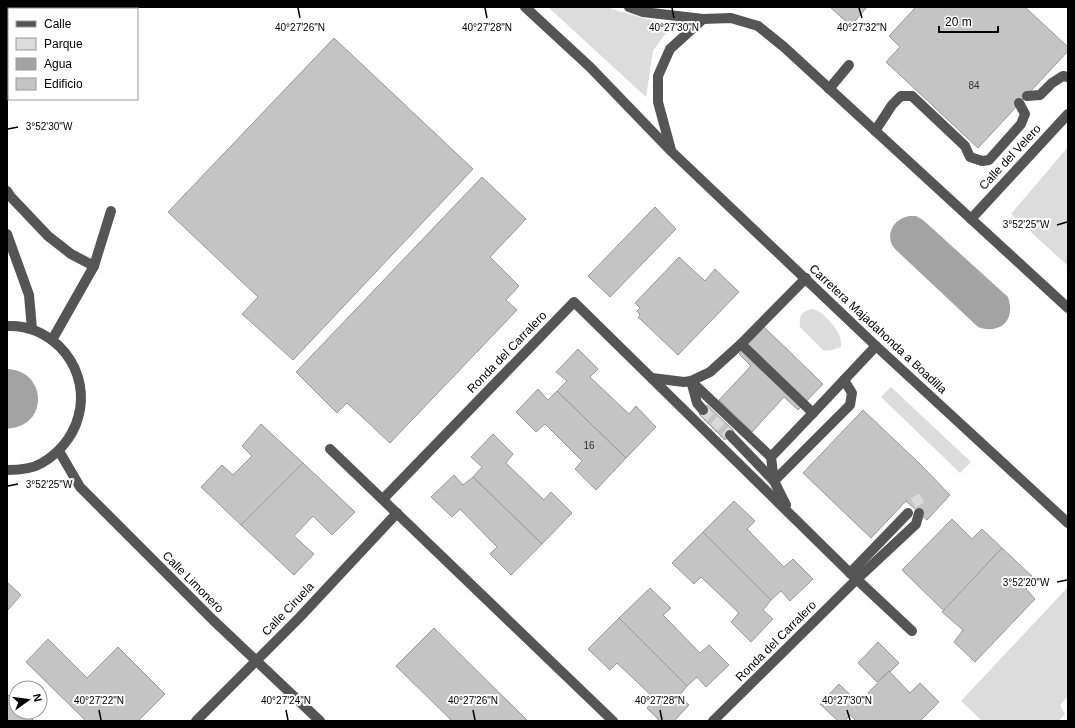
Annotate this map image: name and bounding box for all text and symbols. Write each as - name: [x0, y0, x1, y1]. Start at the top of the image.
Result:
- legend: [8, 8, 138, 100]
- scale bar: [939, 8, 998, 34]
- text: 20 m: [945, 15, 972, 29]
- text: Calle: [44, 17, 72, 31]
- text: 40°27'26"N: [275, 22, 325, 33]
- text: 40°27'28"N: [462, 22, 512, 33]
- text: 40°27'30"N: [649, 22, 699, 33]
- text: 40°27'32"N: [837, 22, 887, 33]
- text: Parque: [44, 37, 83, 51]
- text: Agua: [44, 57, 72, 71]
- text: Edificio: [44, 77, 83, 91]
- house number: 84: [968, 80, 980, 91]
- text: 3°52'30"W: [26, 121, 73, 132]
- street label: Calle del Velero: [976, 121, 1044, 193]
- text: 3°52'25"W: [1003, 219, 1050, 230]
- street label: Carretera Majadahonda a Boadilla: [806, 262, 950, 397]
- street label: Ronda del Carralero: [464, 308, 550, 396]
- house number: 16: [583, 440, 595, 451]
- text: 3°52'25"W: [26, 479, 73, 490]
- street label: Calle Limonero: [160, 549, 227, 616]
- text: 3°52'20"W: [1003, 577, 1050, 588]
- street label: Calle Ciruela: [259, 579, 317, 639]
- street label: Ronda del Carralero: [733, 598, 819, 684]
- north arrow: [8, 680, 48, 720]
- text: N: [31, 692, 44, 703]
- text: 40°27'22"N: [74, 695, 124, 706]
- text: 40°27'24"N: [261, 695, 311, 706]
- text: 40°27'26"N: [448, 695, 498, 706]
- text: 40°27'28"N: [635, 695, 685, 706]
- text: 40°27'30"N: [822, 695, 872, 706]

